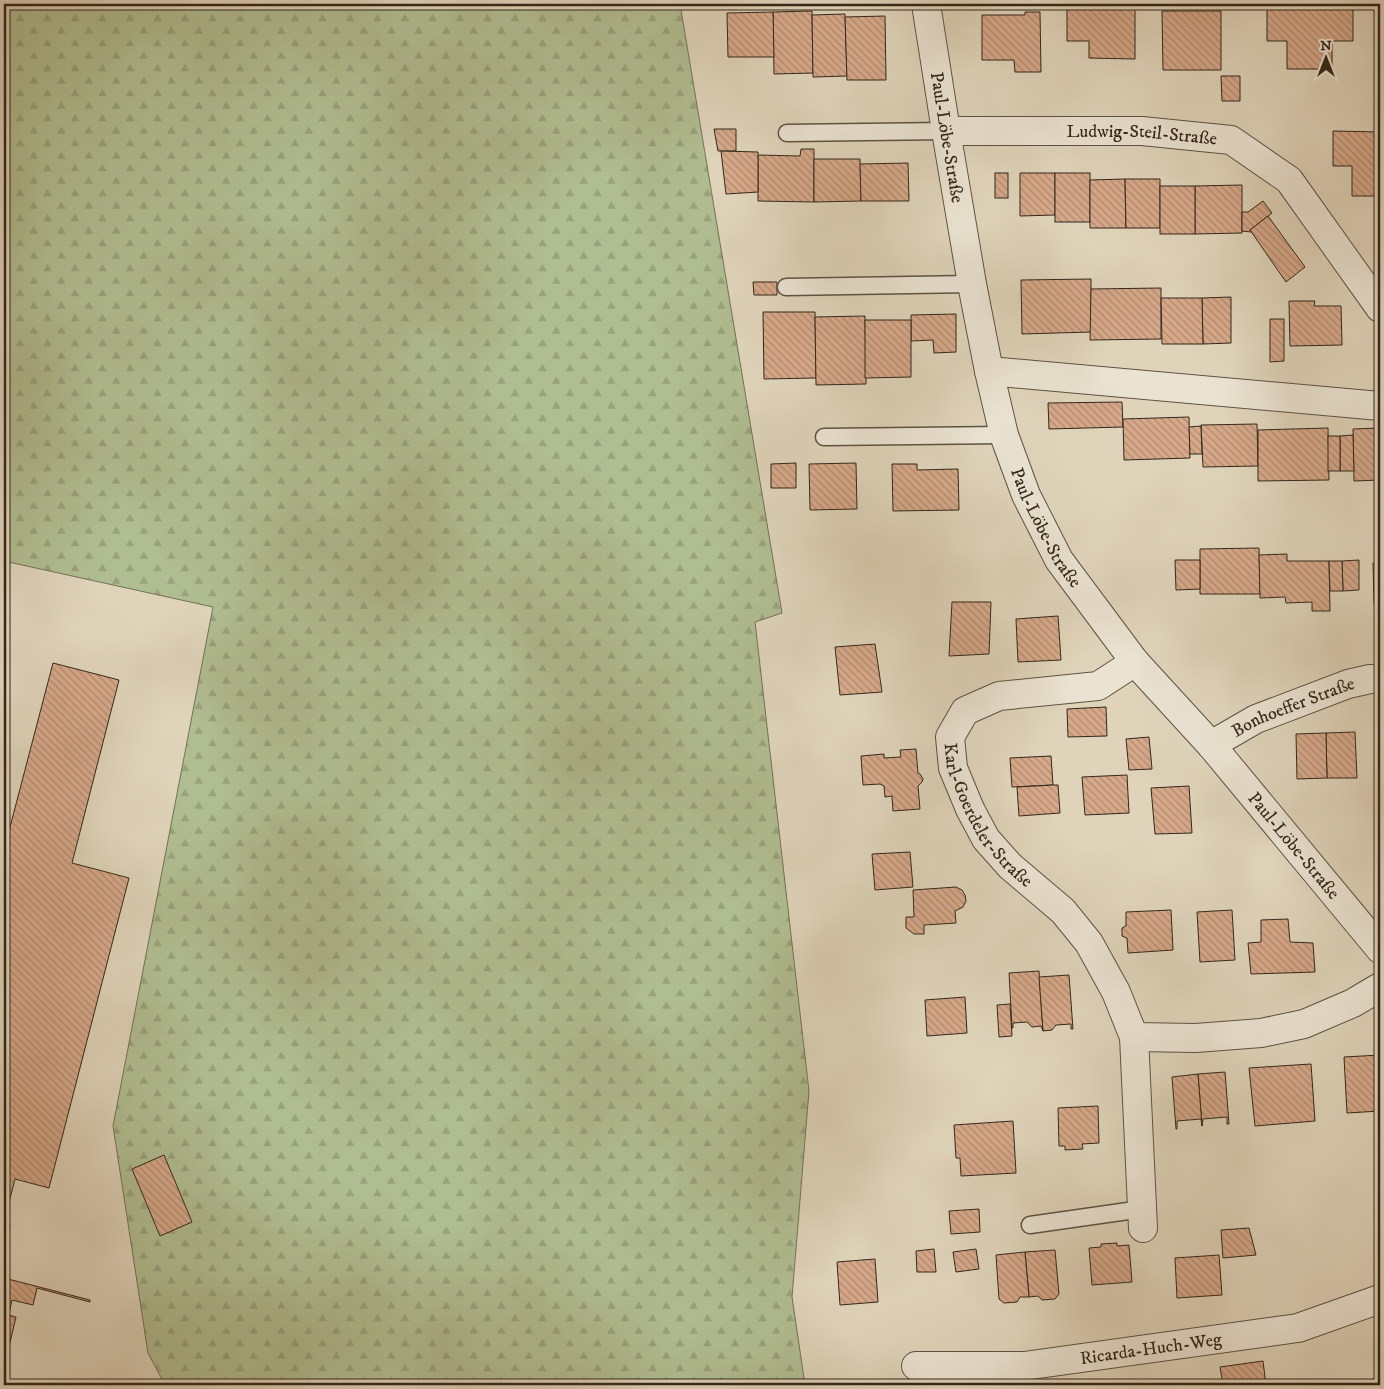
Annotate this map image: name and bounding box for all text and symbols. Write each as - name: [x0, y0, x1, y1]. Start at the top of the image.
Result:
- north arrow: [1302, 32, 1352, 82]
- text: N: [1320, 37, 1332, 55]
- street label: Paul-Löbe-Straße: [925, 70, 968, 205]
- street label: Ludwig-Steil-Straße: [1067, 121, 1218, 151]
- street label: Paul-Löbe-Straße: [1005, 465, 1086, 592]
- street label: Bonhoeffer Straße: [1228, 673, 1357, 743]
- street label: Karl-Goerdeler-Straße: [939, 742, 1037, 892]
- street label: Paul-Löbe-Straße: [1243, 788, 1344, 904]
- street label: Ricarda-Huch-Weg: [1079, 1329, 1223, 1370]

